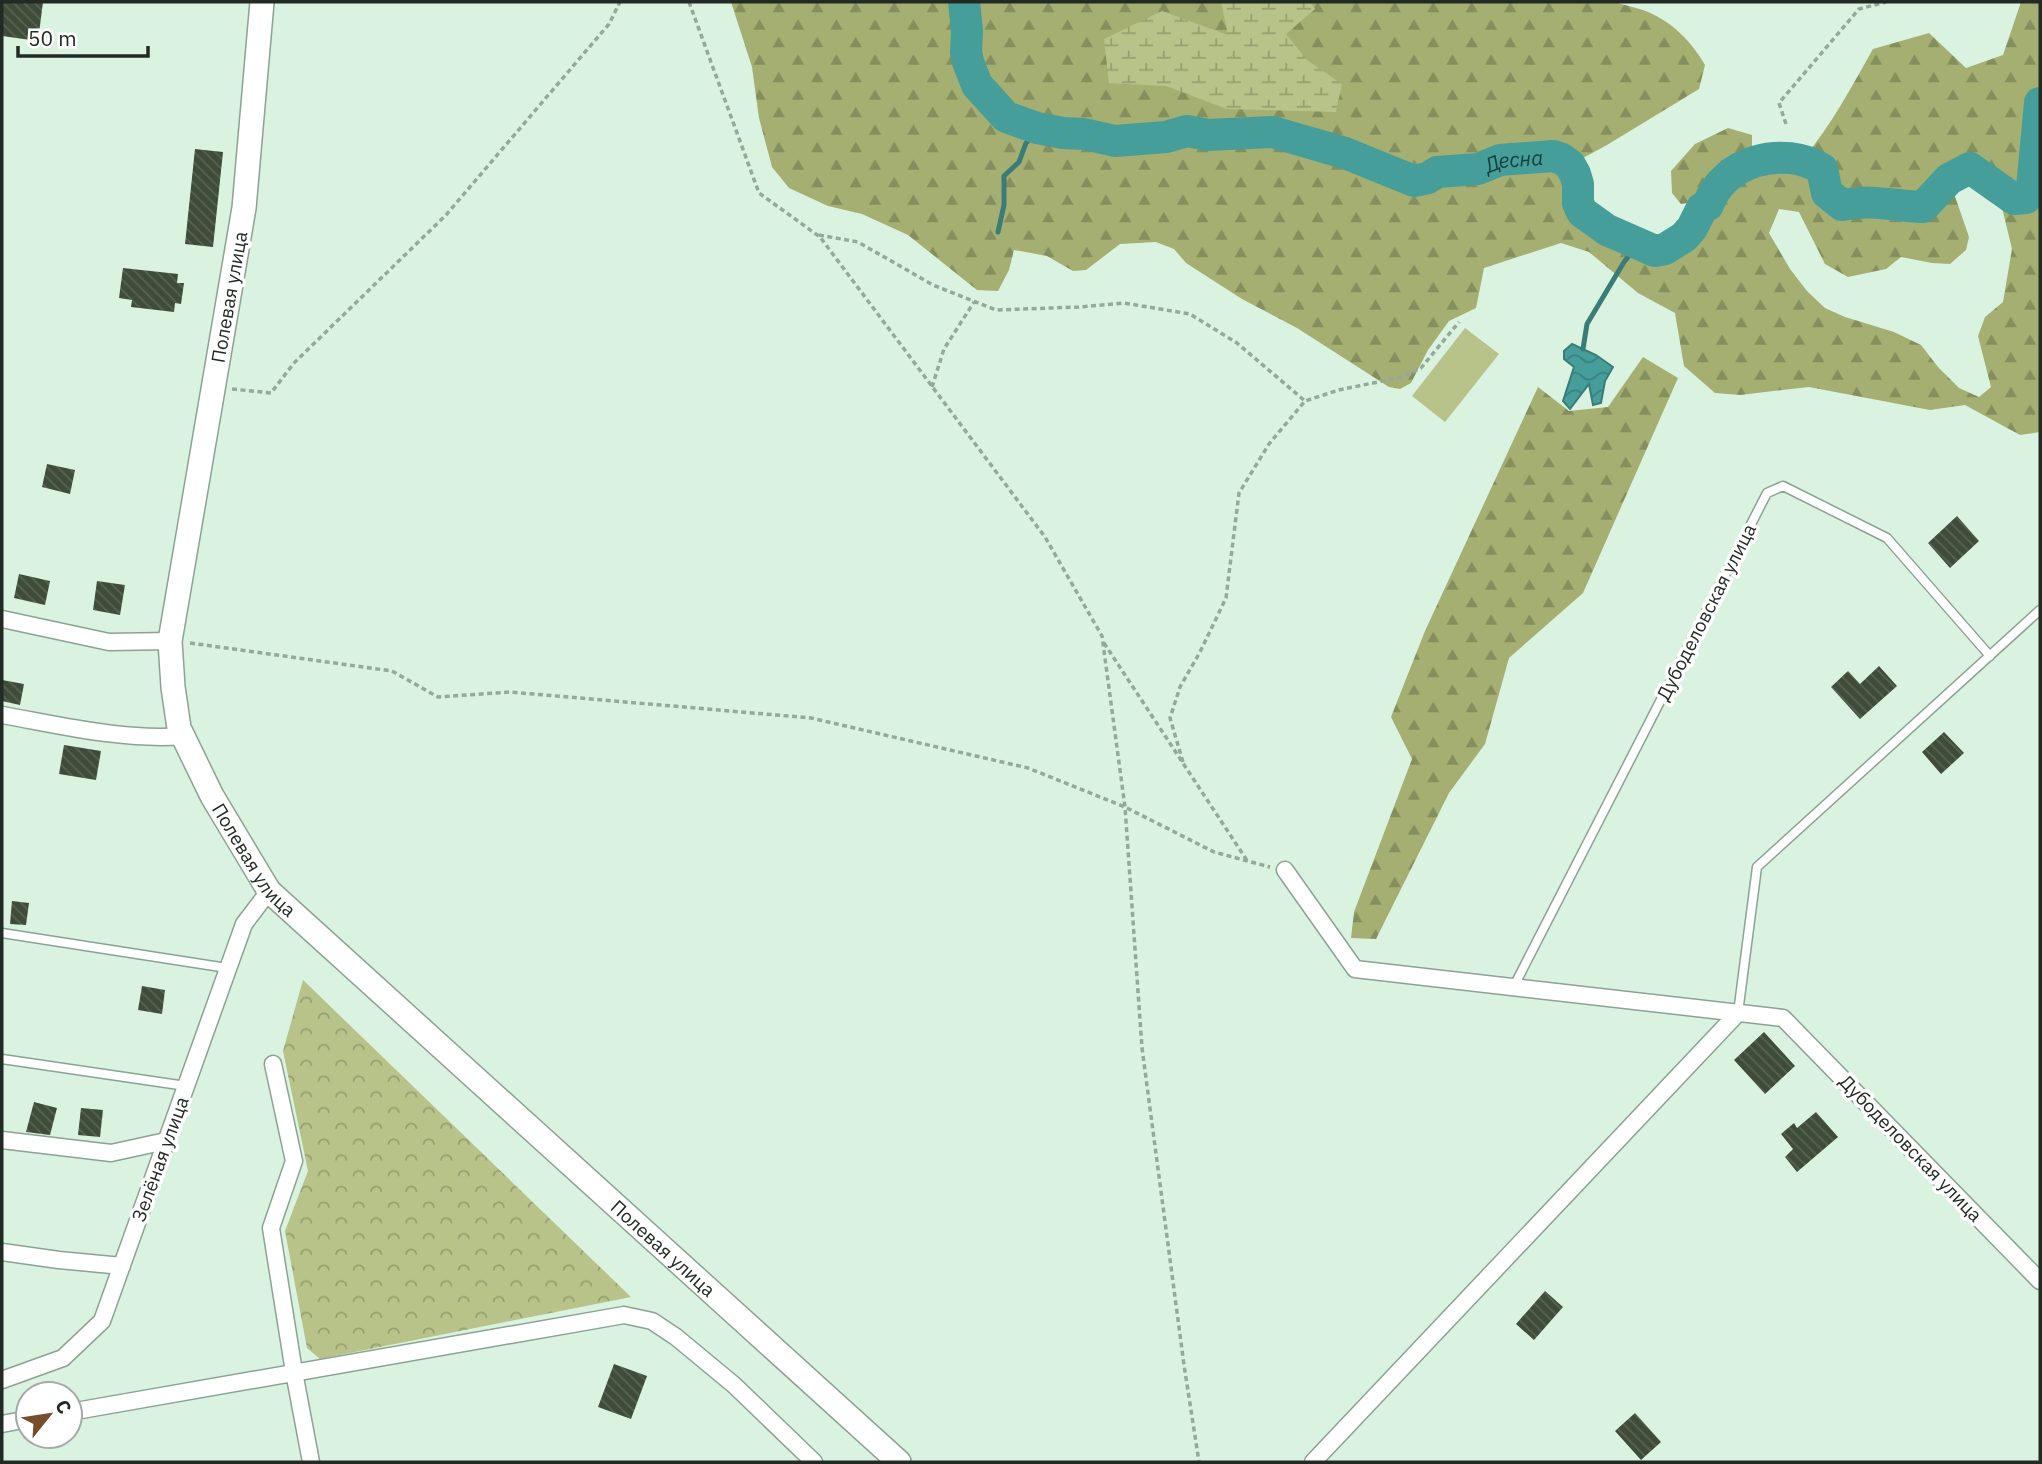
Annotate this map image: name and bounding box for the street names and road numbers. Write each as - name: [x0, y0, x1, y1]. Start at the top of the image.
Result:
- street label: Полевая улица: [206, 230, 252, 364]
- street label: Дубоделовская улица: [1651, 519, 1761, 705]
- street label: Полевая улица: [207, 799, 301, 922]
- street label: Дубоделовская улица: [1834, 1069, 1988, 1227]
- street label: Зелёная улица: [126, 1093, 194, 1225]
- street label: Полевая улица: [606, 1195, 721, 1302]

